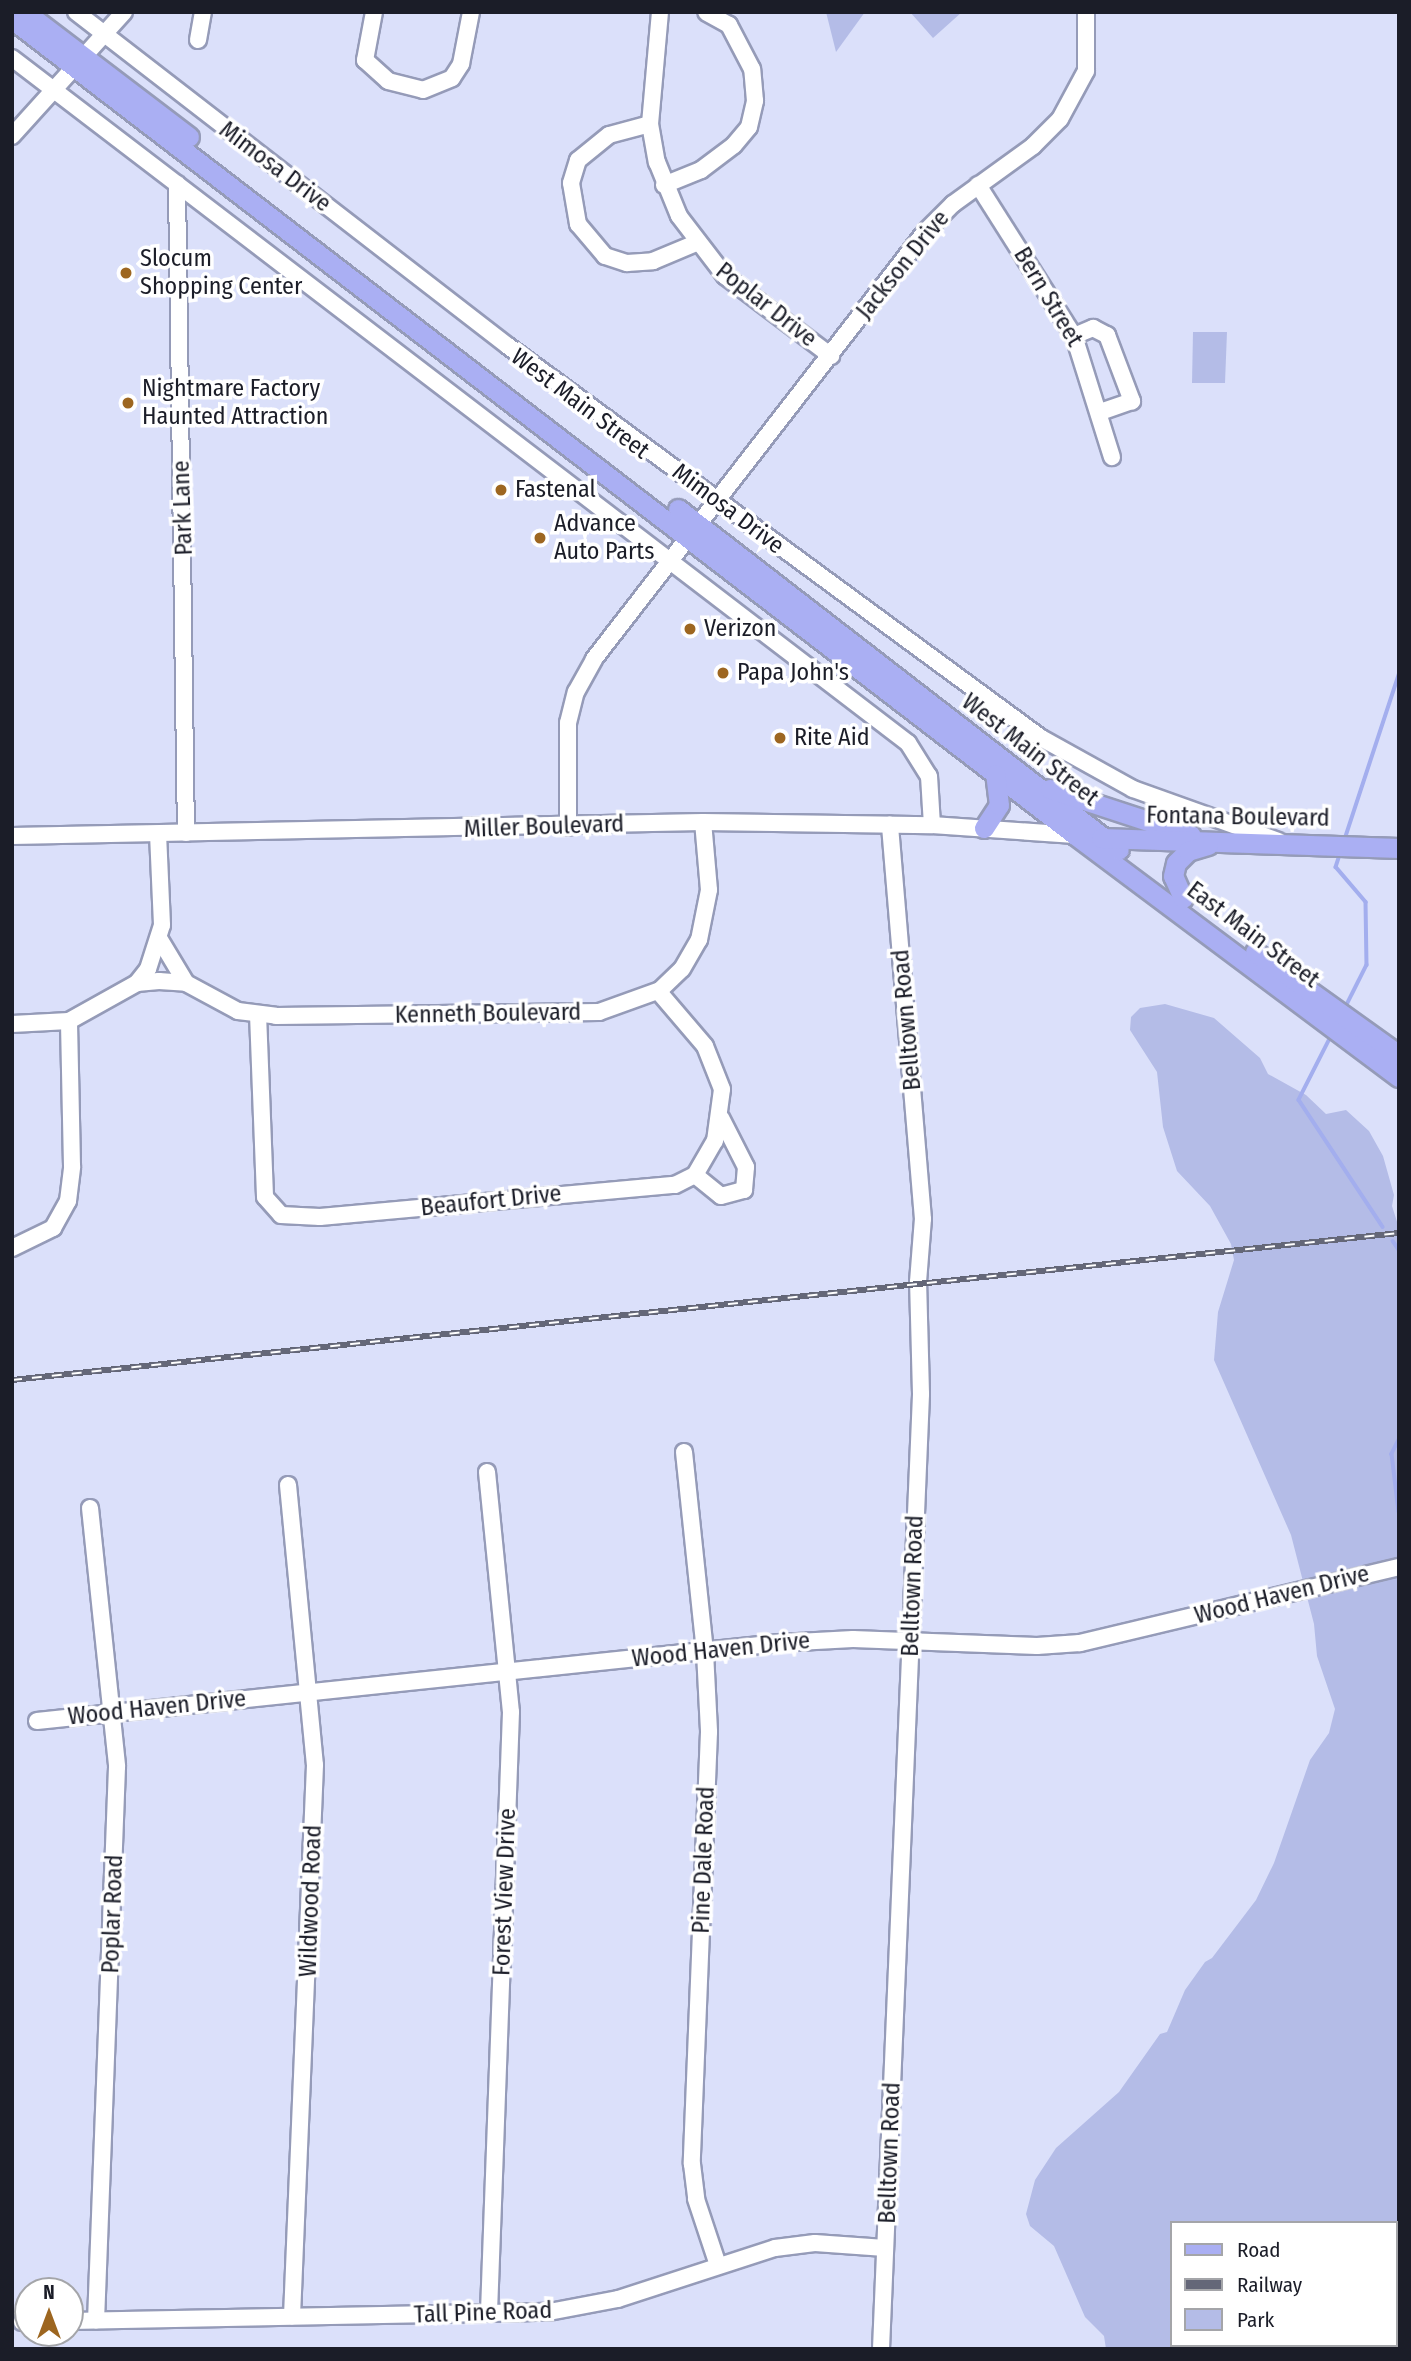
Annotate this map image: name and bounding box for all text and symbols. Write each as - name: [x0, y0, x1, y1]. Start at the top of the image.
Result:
- street label: Mimosa Drive: [213, 116, 337, 218]
- street label: Jackson Drive: [850, 205, 956, 325]
- street label: Bern Street: [1007, 242, 1089, 352]
- place label: Slocum Shopping Center: [140, 245, 302, 301]
- street label: Poplar Drive: [710, 257, 822, 353]
- marker: Slocum Shopping Center: [118, 265, 134, 281]
- street label: West Main Street: [505, 343, 655, 465]
- place label: Nightmare Factory Haunted Attraction: [142, 375, 329, 431]
- marker: Nightmare Factory Haunted Attraction: [120, 395, 136, 411]
- street label: Mimosa Drive: [666, 458, 790, 560]
- street label: Park Lane: [167, 460, 199, 556]
- place label: Fastenal: [515, 476, 596, 504]
- marker: Fastenal: [493, 482, 509, 498]
- place label: Advance Auto Parts: [554, 510, 654, 566]
- marker: Advance Auto Parts: [532, 530, 548, 546]
- place label: Verizon: [704, 615, 776, 643]
- marker: Verizon: [682, 621, 698, 637]
- place label: Papa John's: [737, 659, 849, 687]
- marker: Papa John's: [715, 665, 731, 681]
- street label: West Main Street: [956, 688, 1104, 812]
- place label: Rite Aid: [794, 724, 870, 752]
- marker: Rite Aid: [772, 730, 788, 746]
- street label: Fontana Boulevard: [1146, 801, 1330, 833]
- street label: Miller Boulevard: [463, 810, 625, 844]
- street label: East Main Street: [1181, 876, 1325, 994]
- street label: Belltown Road: [886, 948, 928, 1092]
- street label: Kenneth Boulevard: [395, 998, 581, 1030]
- street label: Beaufort Drive: [419, 1179, 563, 1223]
- street label: Belltown Road: [896, 1515, 930, 1657]
- street label: Wood Haven Drive: [1192, 1559, 1372, 1631]
- street label: Wood Haven Drive: [631, 1626, 811, 1674]
- street label: Wood Haven Drive: [67, 1684, 247, 1732]
- street label: Pine Dale Road: [687, 1786, 721, 1934]
- street label: Forest View Drive: [488, 1808, 522, 1976]
- street label: Wildwood Road: [294, 1824, 328, 1978]
- street label: Poplar Road: [97, 1854, 129, 1974]
- street label: Belltown Road: [873, 2082, 907, 2224]
- legend: [1170, 2221, 1397, 2347]
- text: Road: [1237, 2237, 1281, 2263]
- text: Railway: [1237, 2272, 1302, 2298]
- north arrow: [14, 2277, 84, 2347]
- text: N: [43, 2281, 55, 2304]
- street label: Tall Pine Road: [413, 2296, 553, 2330]
- text: Park: [1237, 2307, 1274, 2333]

